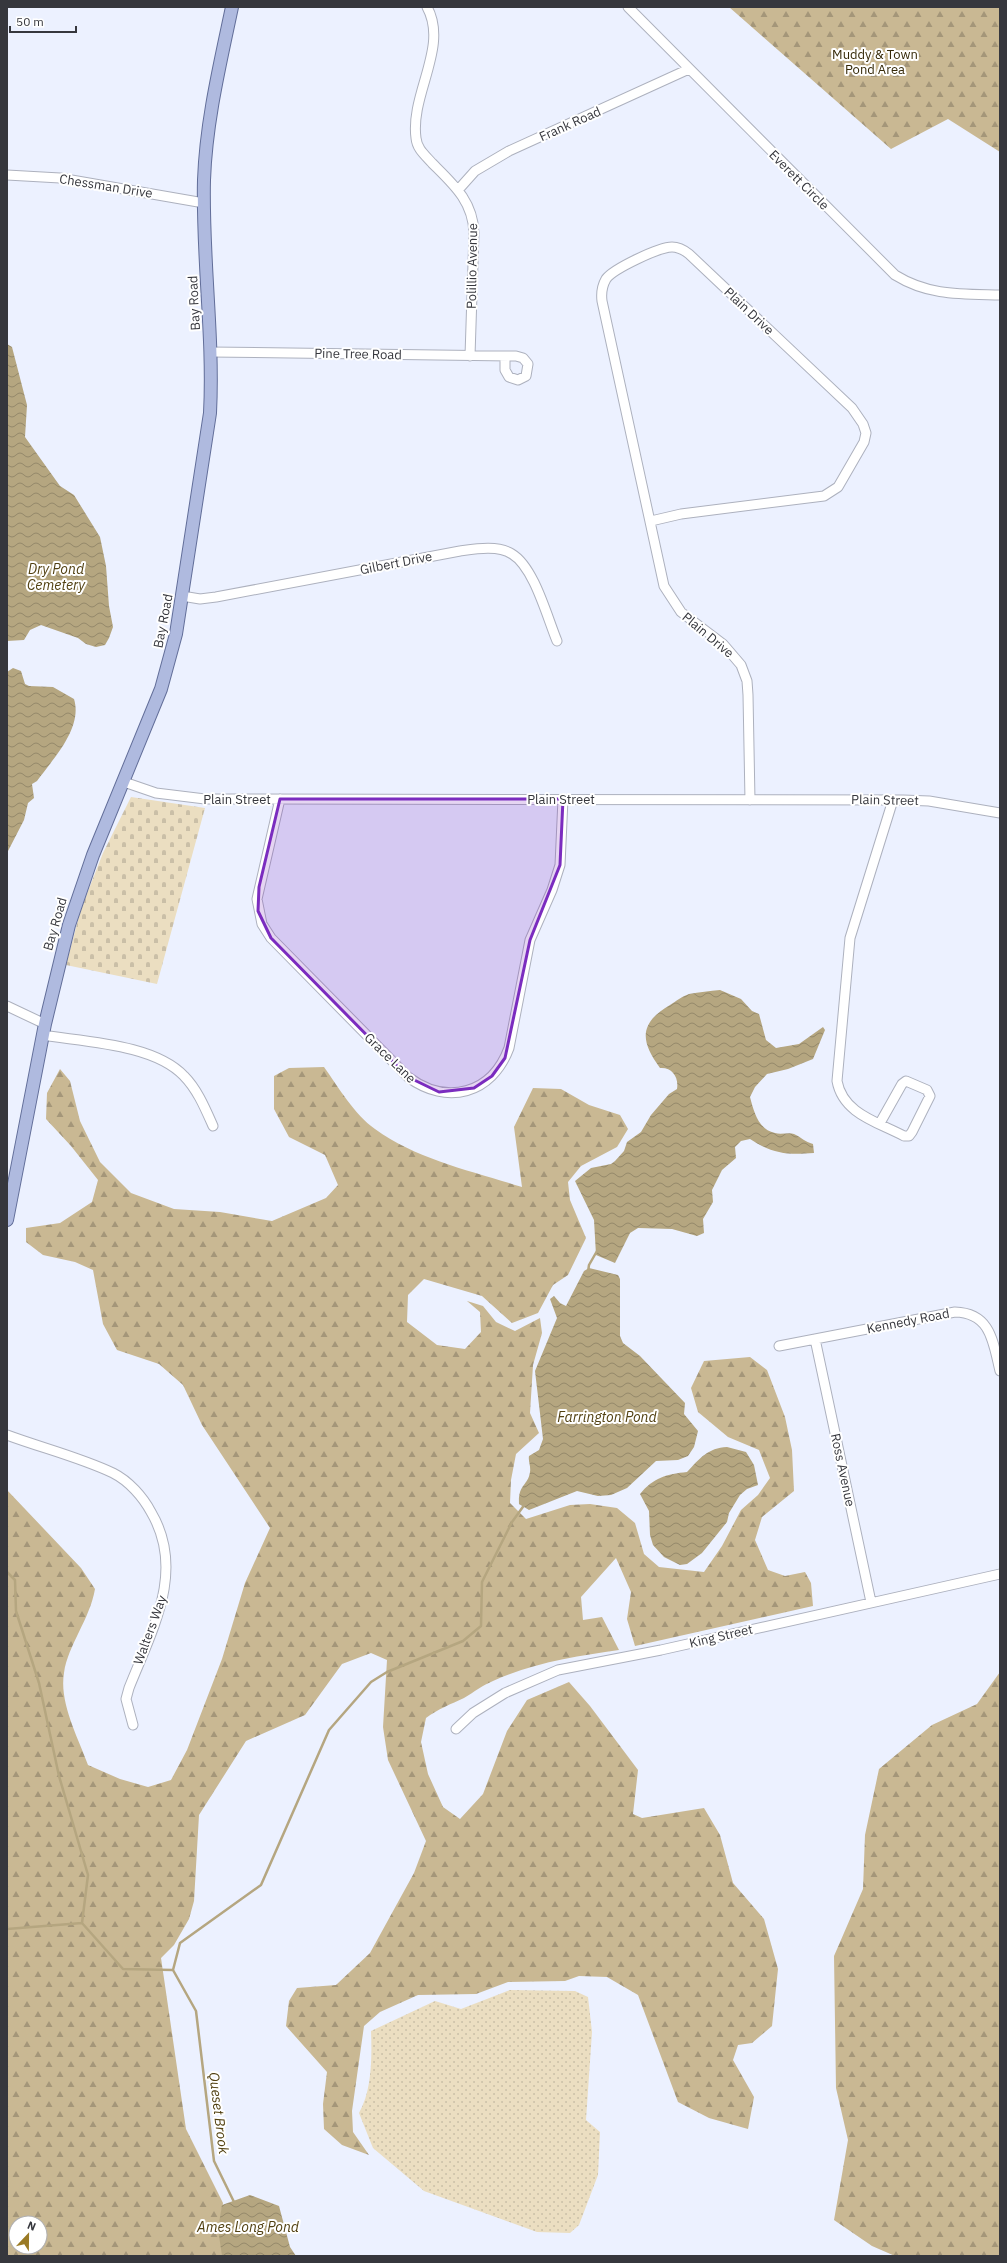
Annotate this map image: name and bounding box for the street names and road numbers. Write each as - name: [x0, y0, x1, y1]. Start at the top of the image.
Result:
- street label: Frank Road: [536, 103, 604, 145]
- street label: Everett Circle: [765, 146, 833, 214]
- street label: Chessman Drive: [58, 170, 154, 202]
- street label: Polillio Avenue: [463, 223, 481, 309]
- street label: Bay Road: [184, 275, 204, 331]
- street label: Plain Drive: [720, 284, 778, 338]
- street label: Pine Tree Road: [314, 345, 402, 363]
- street label: Gilbert Drive: [358, 548, 434, 578]
- street label: Bay Road: [149, 592, 177, 650]
- street label: Plain Drive: [679, 608, 737, 662]
- street label: Plain Street: [203, 791, 271, 808]
- street label: Plain Street: [527, 791, 595, 808]
- street label: Plain Street: [851, 791, 919, 809]
- street label: Bay Road: [39, 895, 71, 953]
- street label: Grace Lane: [361, 1029, 419, 1087]
- street label: Kennedy Road: [865, 1305, 951, 1337]
- street label: Ross Avenue: [827, 1432, 859, 1508]
- street label: Walters Way: [130, 1593, 171, 1667]
- street label: King Street: [688, 1620, 754, 1652]

